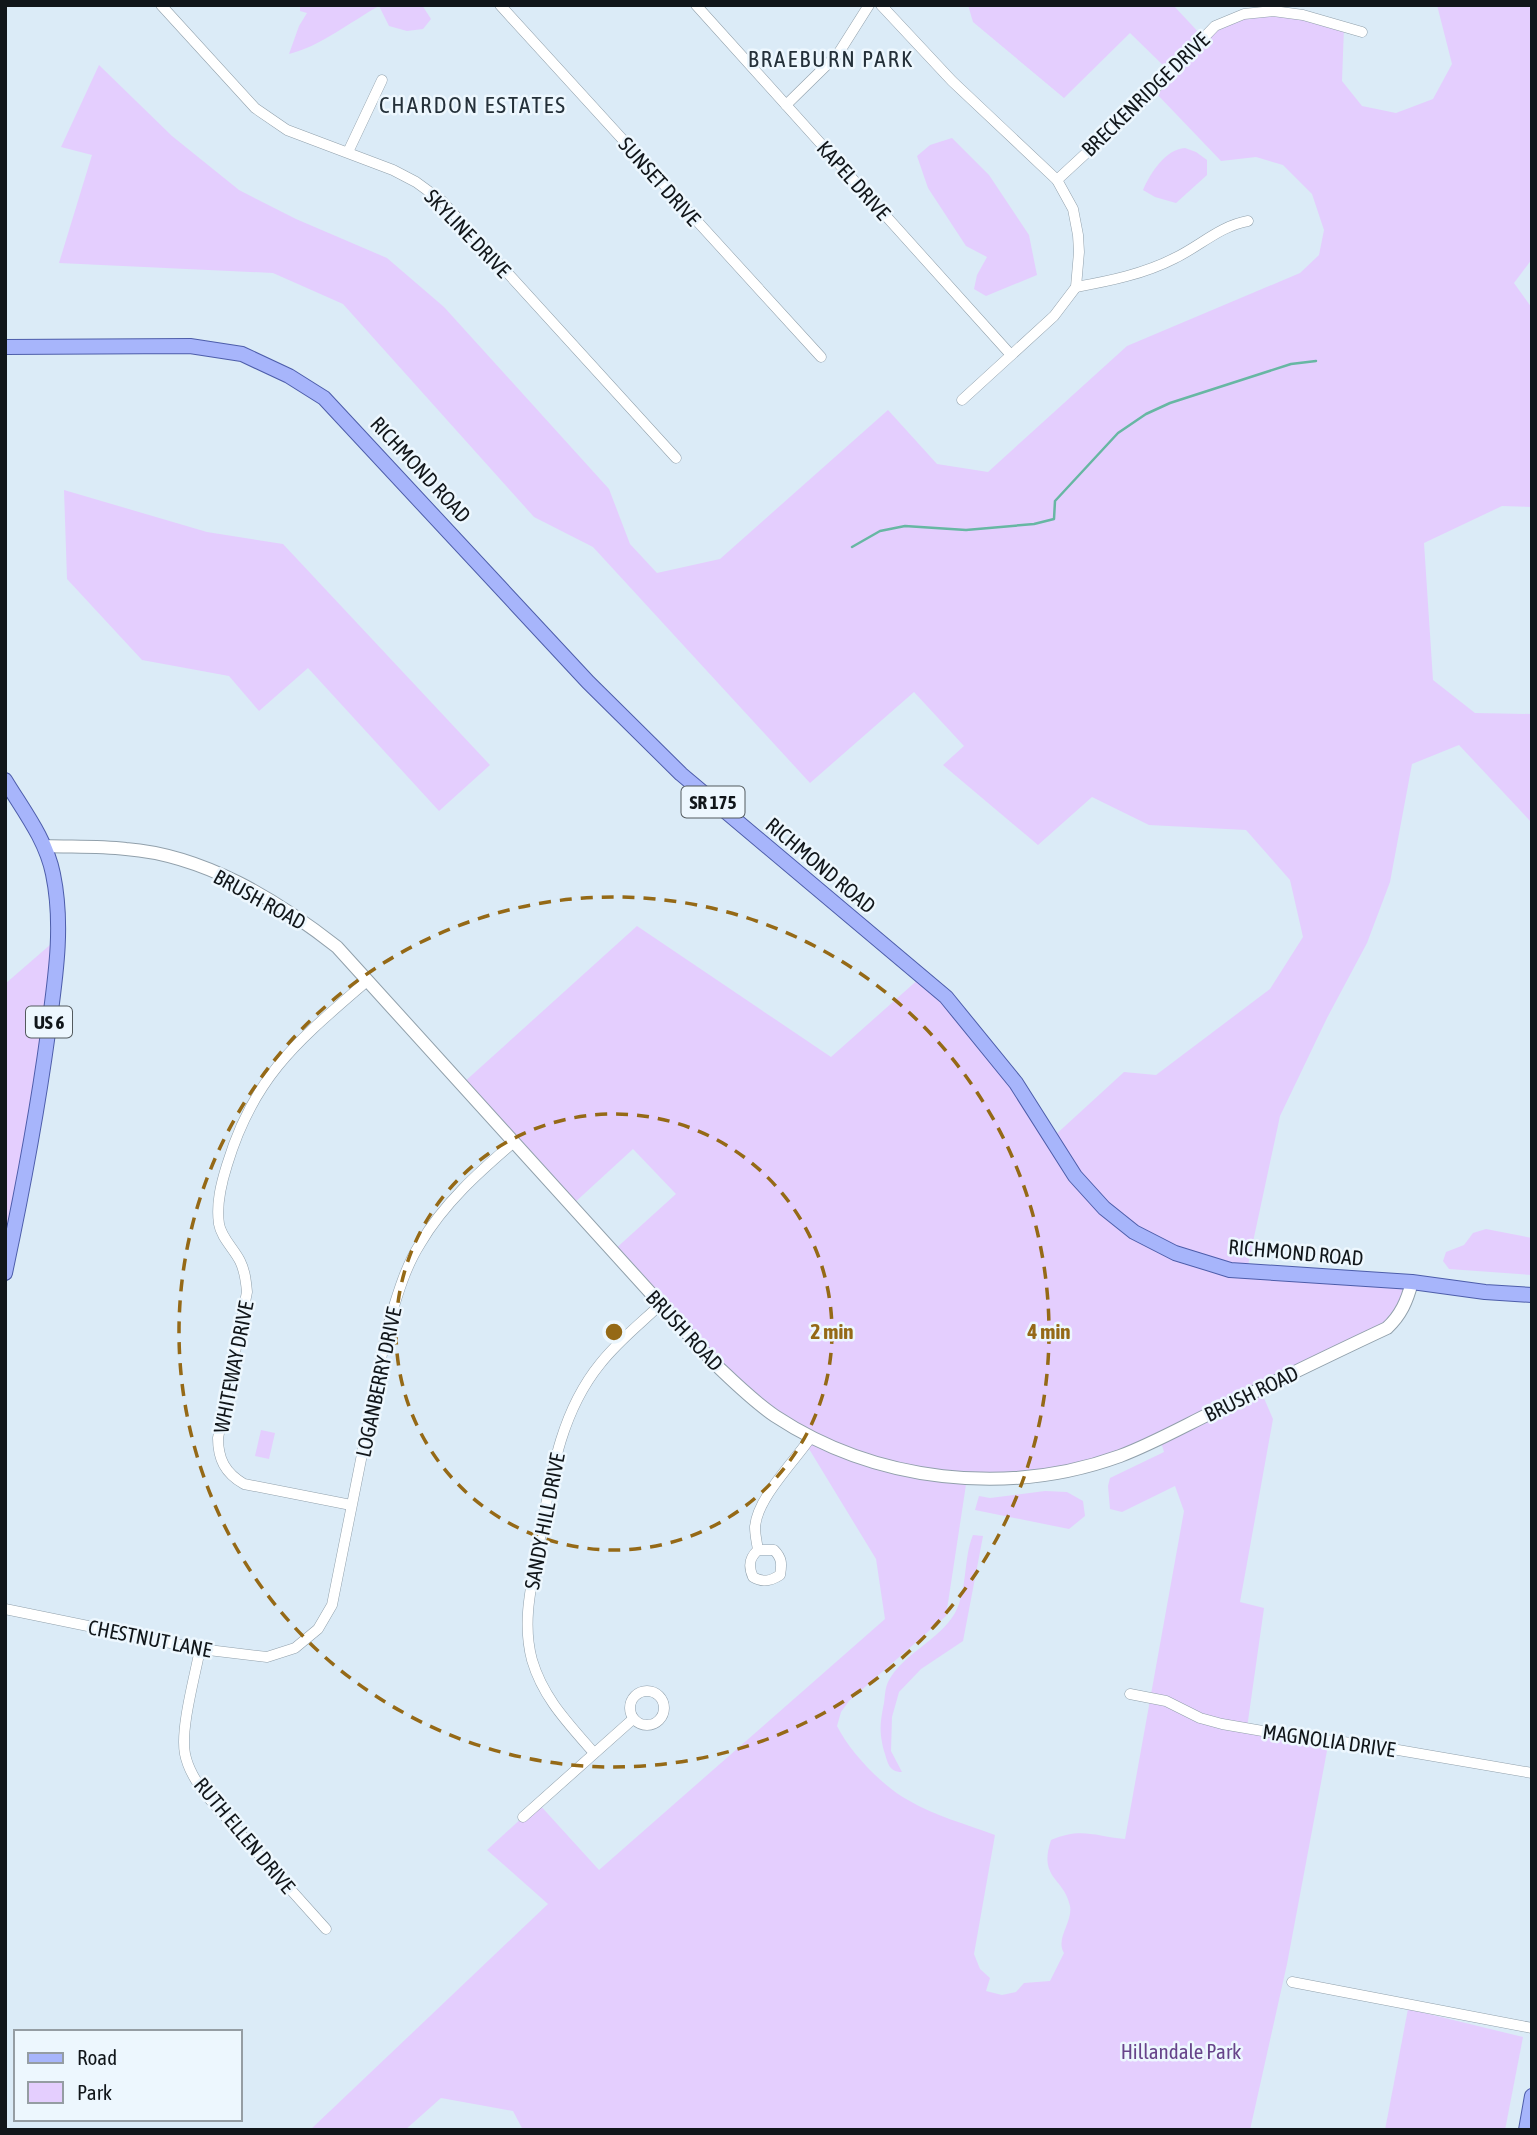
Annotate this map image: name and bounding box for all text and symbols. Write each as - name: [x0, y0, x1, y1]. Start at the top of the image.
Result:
- street label: BRECKENRIDGE DRIVE: [1076, 27, 1214, 161]
- district label: BRAEBURN PARK: [748, 46, 914, 72]
- district label: CHARDON ESTATES: [379, 92, 567, 118]
- street label: SUNSET DRIVE: [614, 132, 706, 230]
- street label: KAPEL DRIVE: [812, 136, 896, 224]
- street label: SKYLINE DRIVE: [420, 184, 516, 282]
- street label: RICHMOND ROAD: [366, 411, 476, 527]
- road number: SR 175: [682, 786, 744, 818]
- street label: RICHMOND ROAD: [761, 812, 881, 918]
- street label: BRUSH ROAD: [210, 864, 310, 934]
- road number: US 6: [26, 1006, 72, 1038]
- street label: RICHMOND ROAD: [1227, 1234, 1365, 1270]
- street label: BRUSH ROAD: [642, 1285, 728, 1375]
- street label: WHITEWAY DRIVE: [208, 1299, 258, 1435]
- street label: LOGANBERRY DRIVE: [350, 1305, 406, 1459]
- text: 2 min: [811, 1319, 853, 1343]
- text: 4 min: [1027, 1319, 1070, 1343]
- centre of rings: [602, 1320, 626, 1344]
- street label: BRUSH ROAD: [1200, 1360, 1302, 1426]
- street label: SANDY HILL DRIVE: [519, 1451, 569, 1591]
- street label: CHESTNUT LANE: [86, 1614, 214, 1662]
- street label: MAGNOLIA DRIVE: [1261, 1719, 1397, 1761]
- street label: RUTH ELLEN DRIVE: [190, 1772, 300, 1898]
- legend: [14, 2030, 242, 2121]
- park label: Hillandale Park: [1121, 2039, 1241, 2063]
- text: Road: [77, 2045, 117, 2069]
- text: Park: [77, 2080, 112, 2104]

